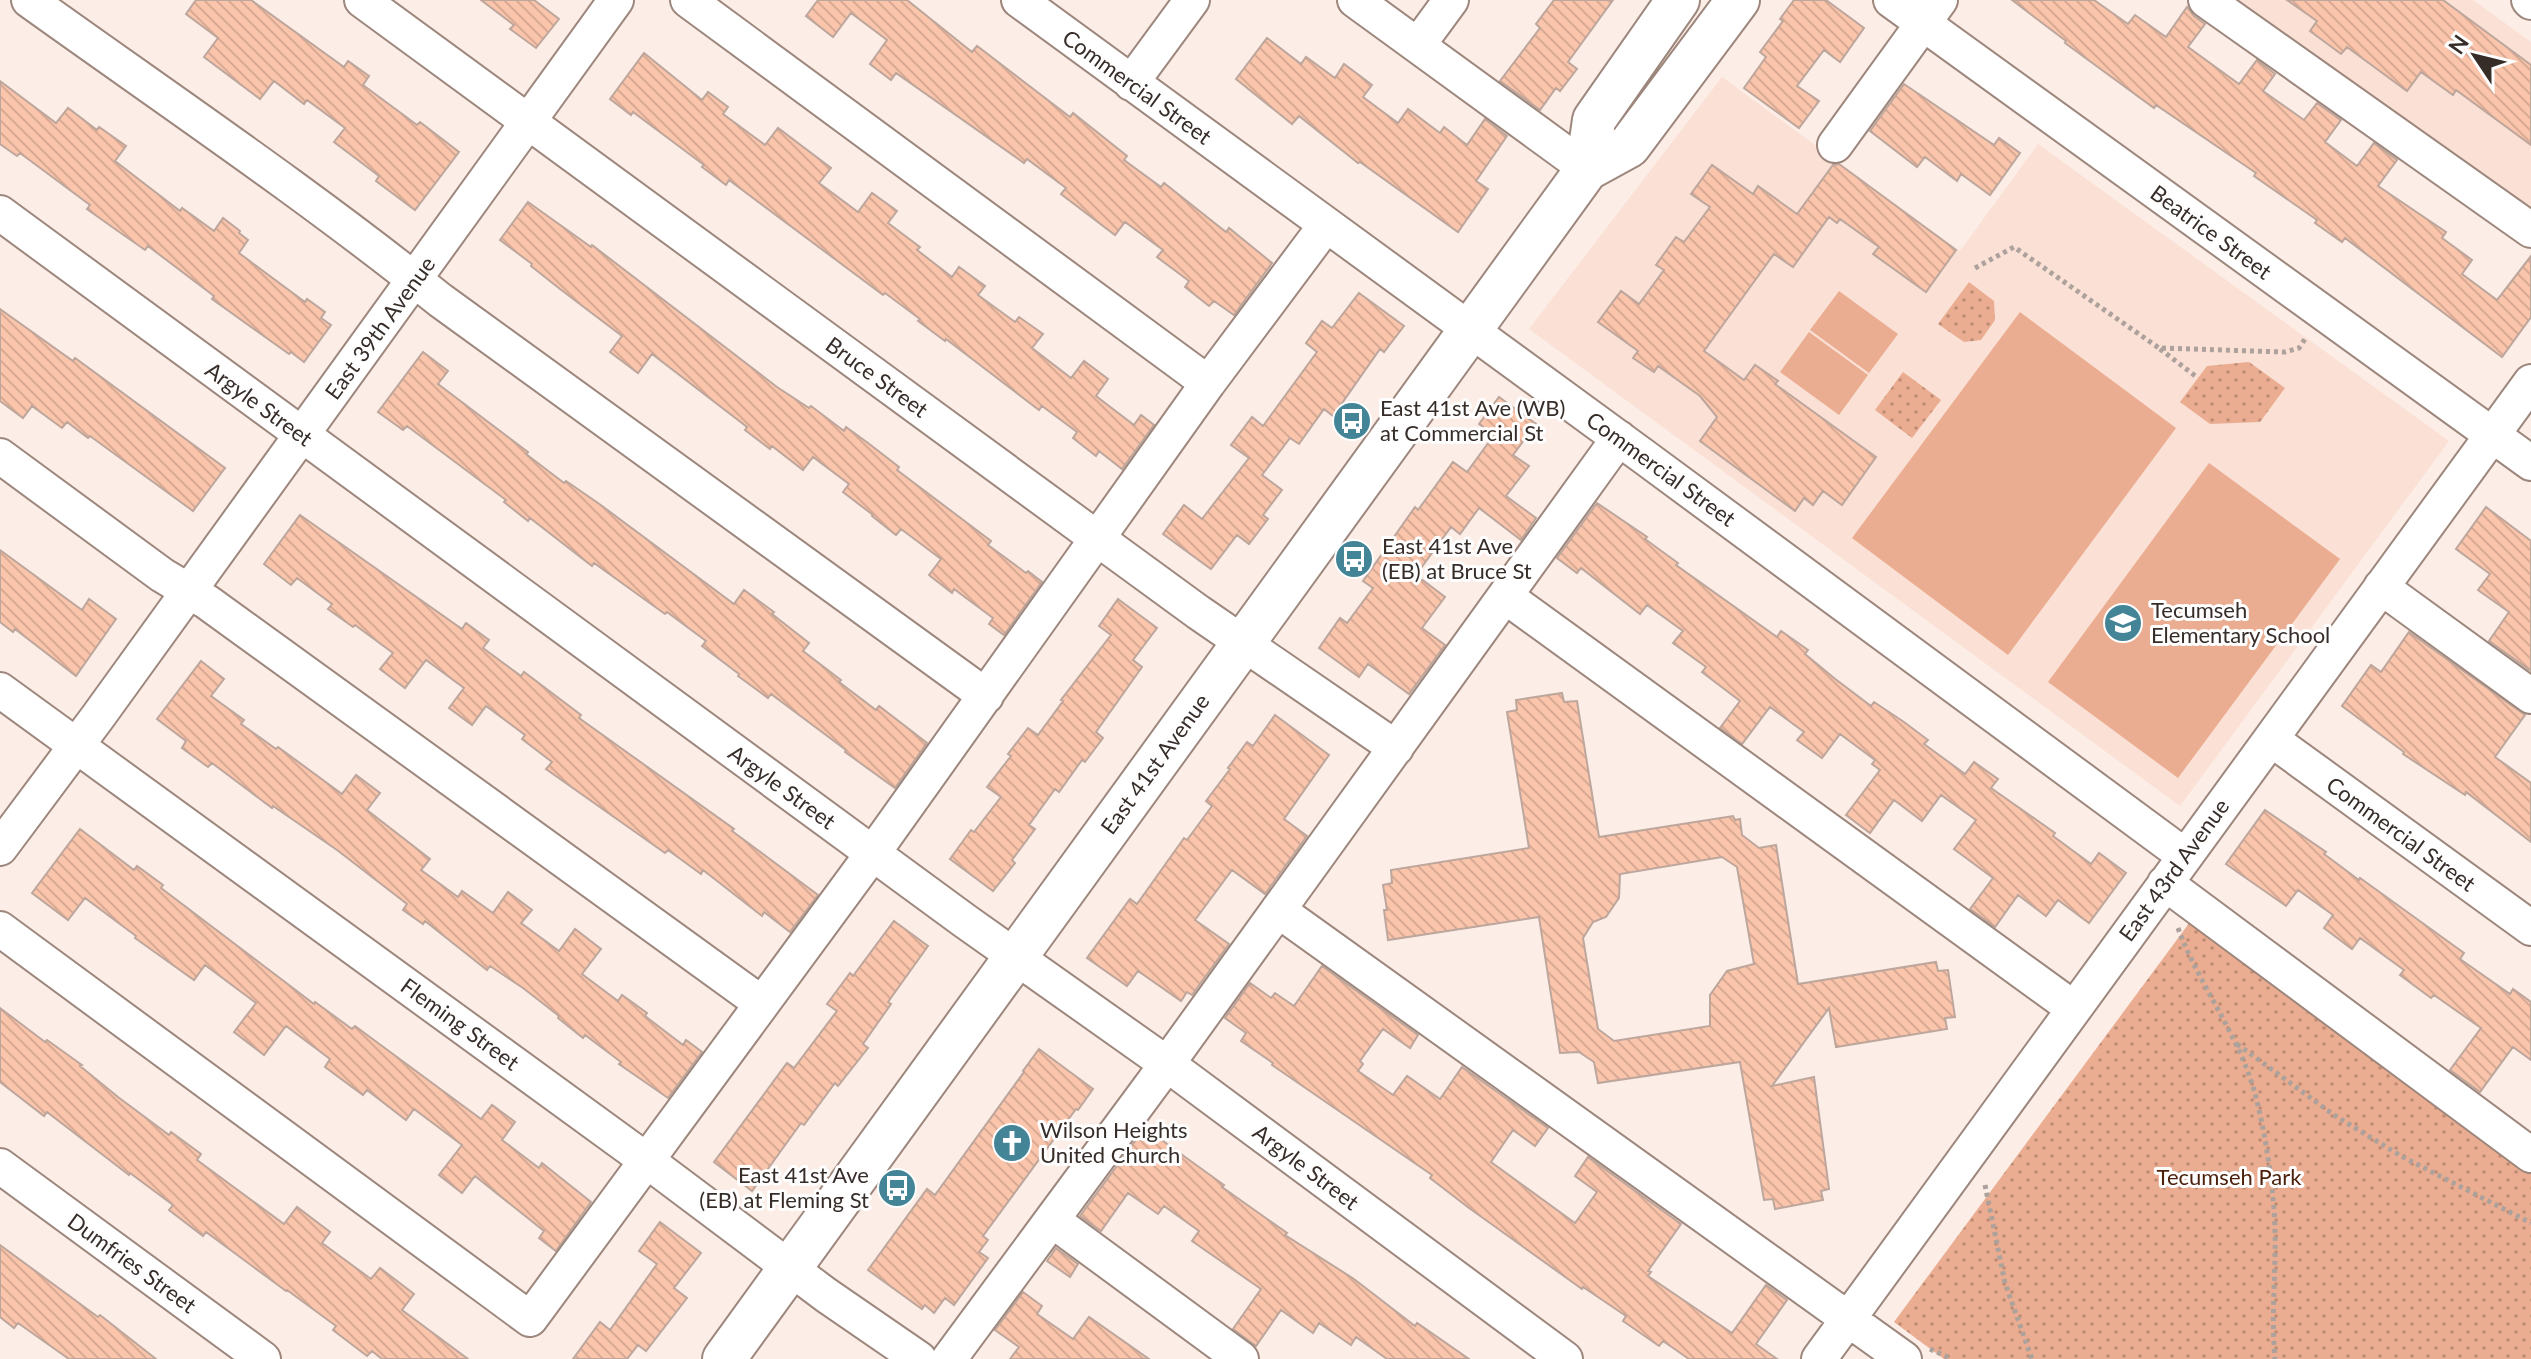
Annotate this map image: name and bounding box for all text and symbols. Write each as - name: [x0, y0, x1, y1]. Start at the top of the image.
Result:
- north arrow: [2435, 16, 2515, 96]
- street label: Commercial Street: [1057, 23, 1217, 150]
- text: N: [2442, 30, 2474, 59]
- street label: Beatrice Street: [2145, 179, 2277, 285]
- street label: East 39th Avenue: [319, 251, 440, 404]
- street label: Bruce Street: [821, 330, 934, 423]
- street label: Argyle Street: [200, 356, 318, 452]
- place label: East 41st Ave (WB) at Commercial St: [1380, 394, 1565, 446]
- bus stop icon: East 41st Ave (WB) at Commercial St: [1331, 400, 1373, 442]
- street label: Commercial Street: [1581, 405, 1741, 532]
- place label: East 41st Ave (EB) at Bruce St: [1382, 532, 1532, 584]
- bus stop icon: East 41st Ave (EB) at Bruce St: [1333, 538, 1375, 580]
- place label: Tecumseh Elementary School: [2151, 596, 2330, 648]
- school or university icon: Tecumseh Elementary School: [2102, 602, 2144, 644]
- street label: East 41st Avenue: [1095, 688, 1215, 839]
- street label: Argyle Street: [723, 739, 841, 835]
- street label: Commercial Street: [2321, 770, 2481, 897]
- street label: East 43rd Avenue: [2113, 793, 2234, 946]
- street label: Fleming Street: [396, 972, 525, 1076]
- place label: Wilson Heights United Church: [1040, 1116, 1187, 1168]
- street label: Argyle Street: [1248, 1118, 1365, 1215]
- church icon: Wilson Heights United Church: [991, 1122, 1033, 1164]
- place label: East 41st Ave (EB) at Fleming St: [699, 1161, 869, 1213]
- park label: Tecumseh Park: [2157, 1163, 2302, 1190]
- bus stop icon: East 41st Ave (EB) at Fleming St: [876, 1167, 918, 1209]
- street label: Dumfries Street: [63, 1207, 202, 1318]

